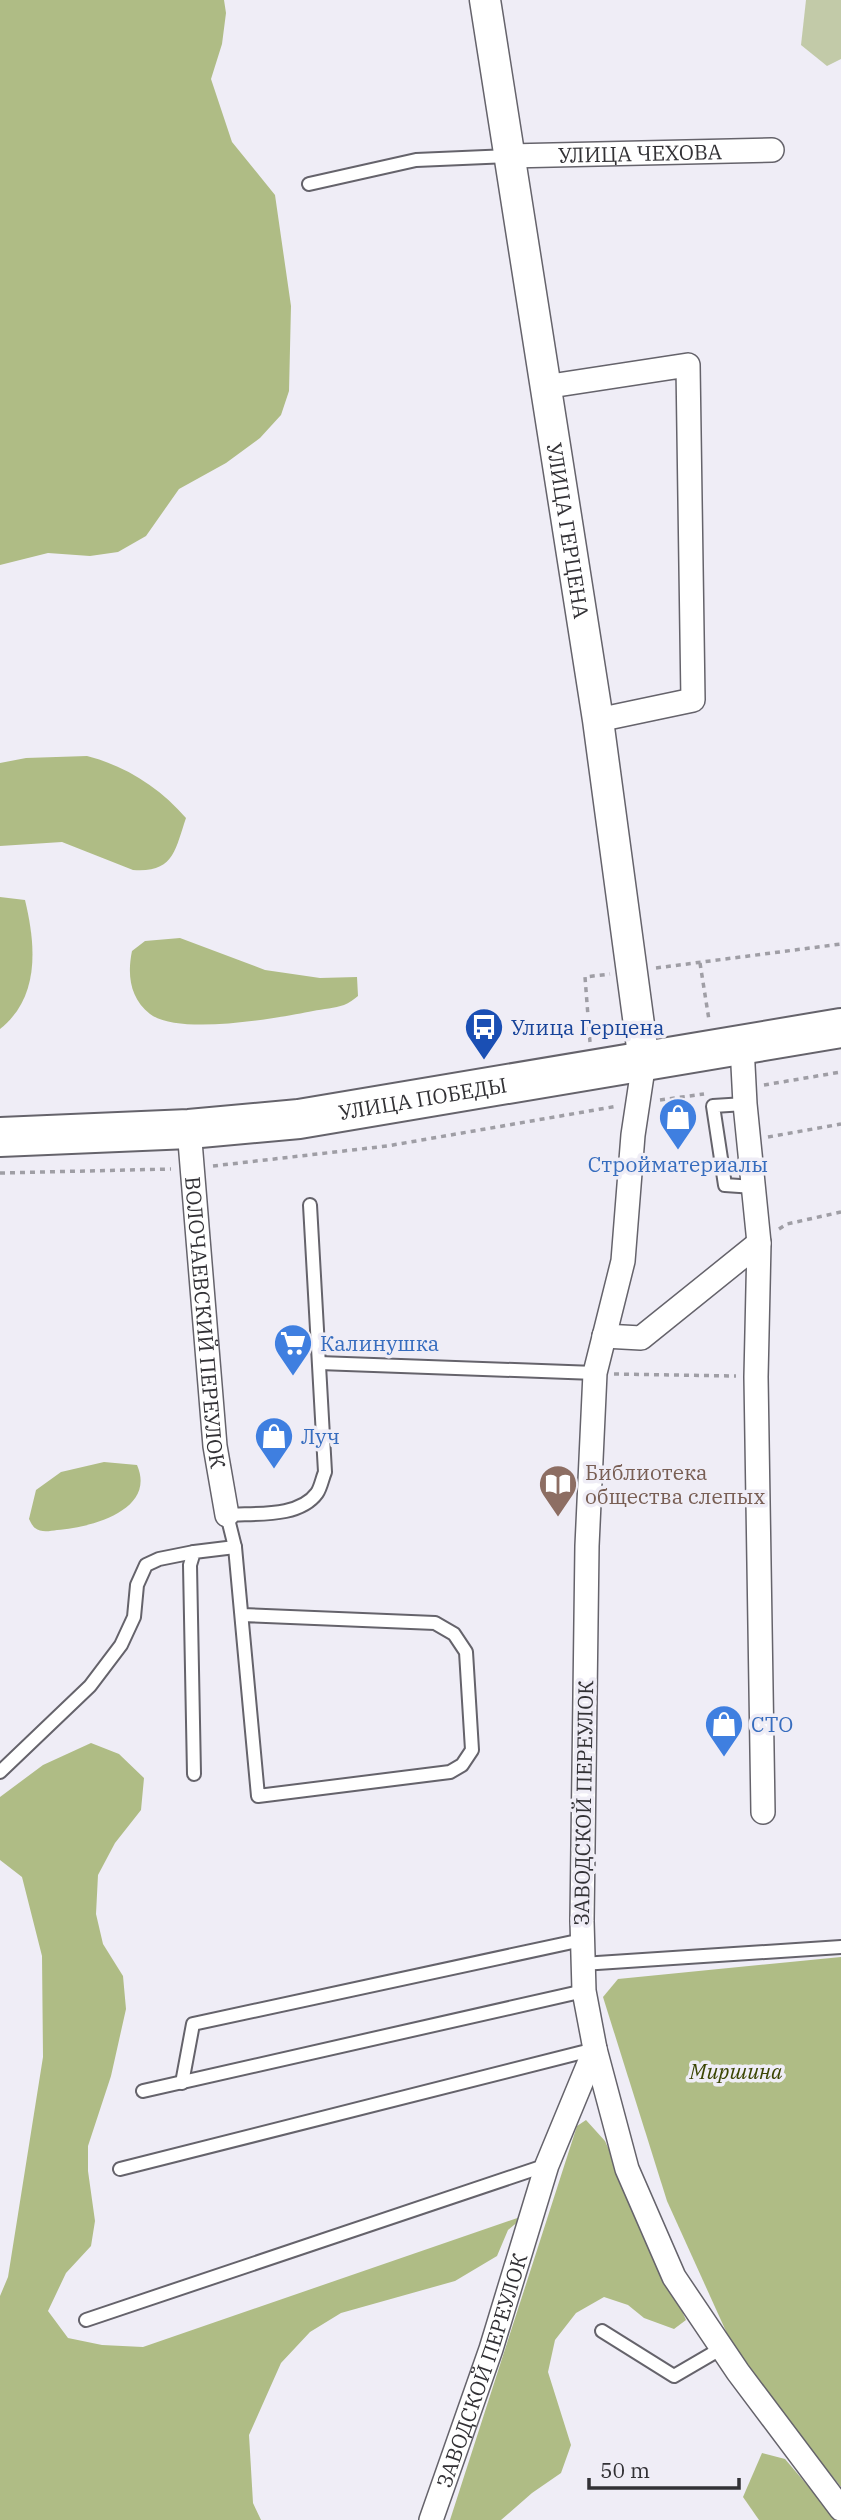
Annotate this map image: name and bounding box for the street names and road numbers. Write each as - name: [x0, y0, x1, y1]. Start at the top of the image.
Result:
- street label: УЛИЦА ЧЕХОВА: [558, 137, 723, 169]
- street label: УЛИЦА ГЕРЦЕНА: [541, 441, 596, 621]
- street label: УЛИЦА ПОБЕДЫ: [336, 1070, 509, 1126]
- street label: ВОЛОЧАЕВСКИЙ ПЕРЕУЛОК: [179, 1175, 233, 1471]
- street label: ЗАВОДСКОЙ ПЕРЕУЛОК: [567, 1680, 599, 1926]
- street label: ЗАВОДСКОЙ ПЕРЕУЛОК: [430, 2249, 533, 2491]

